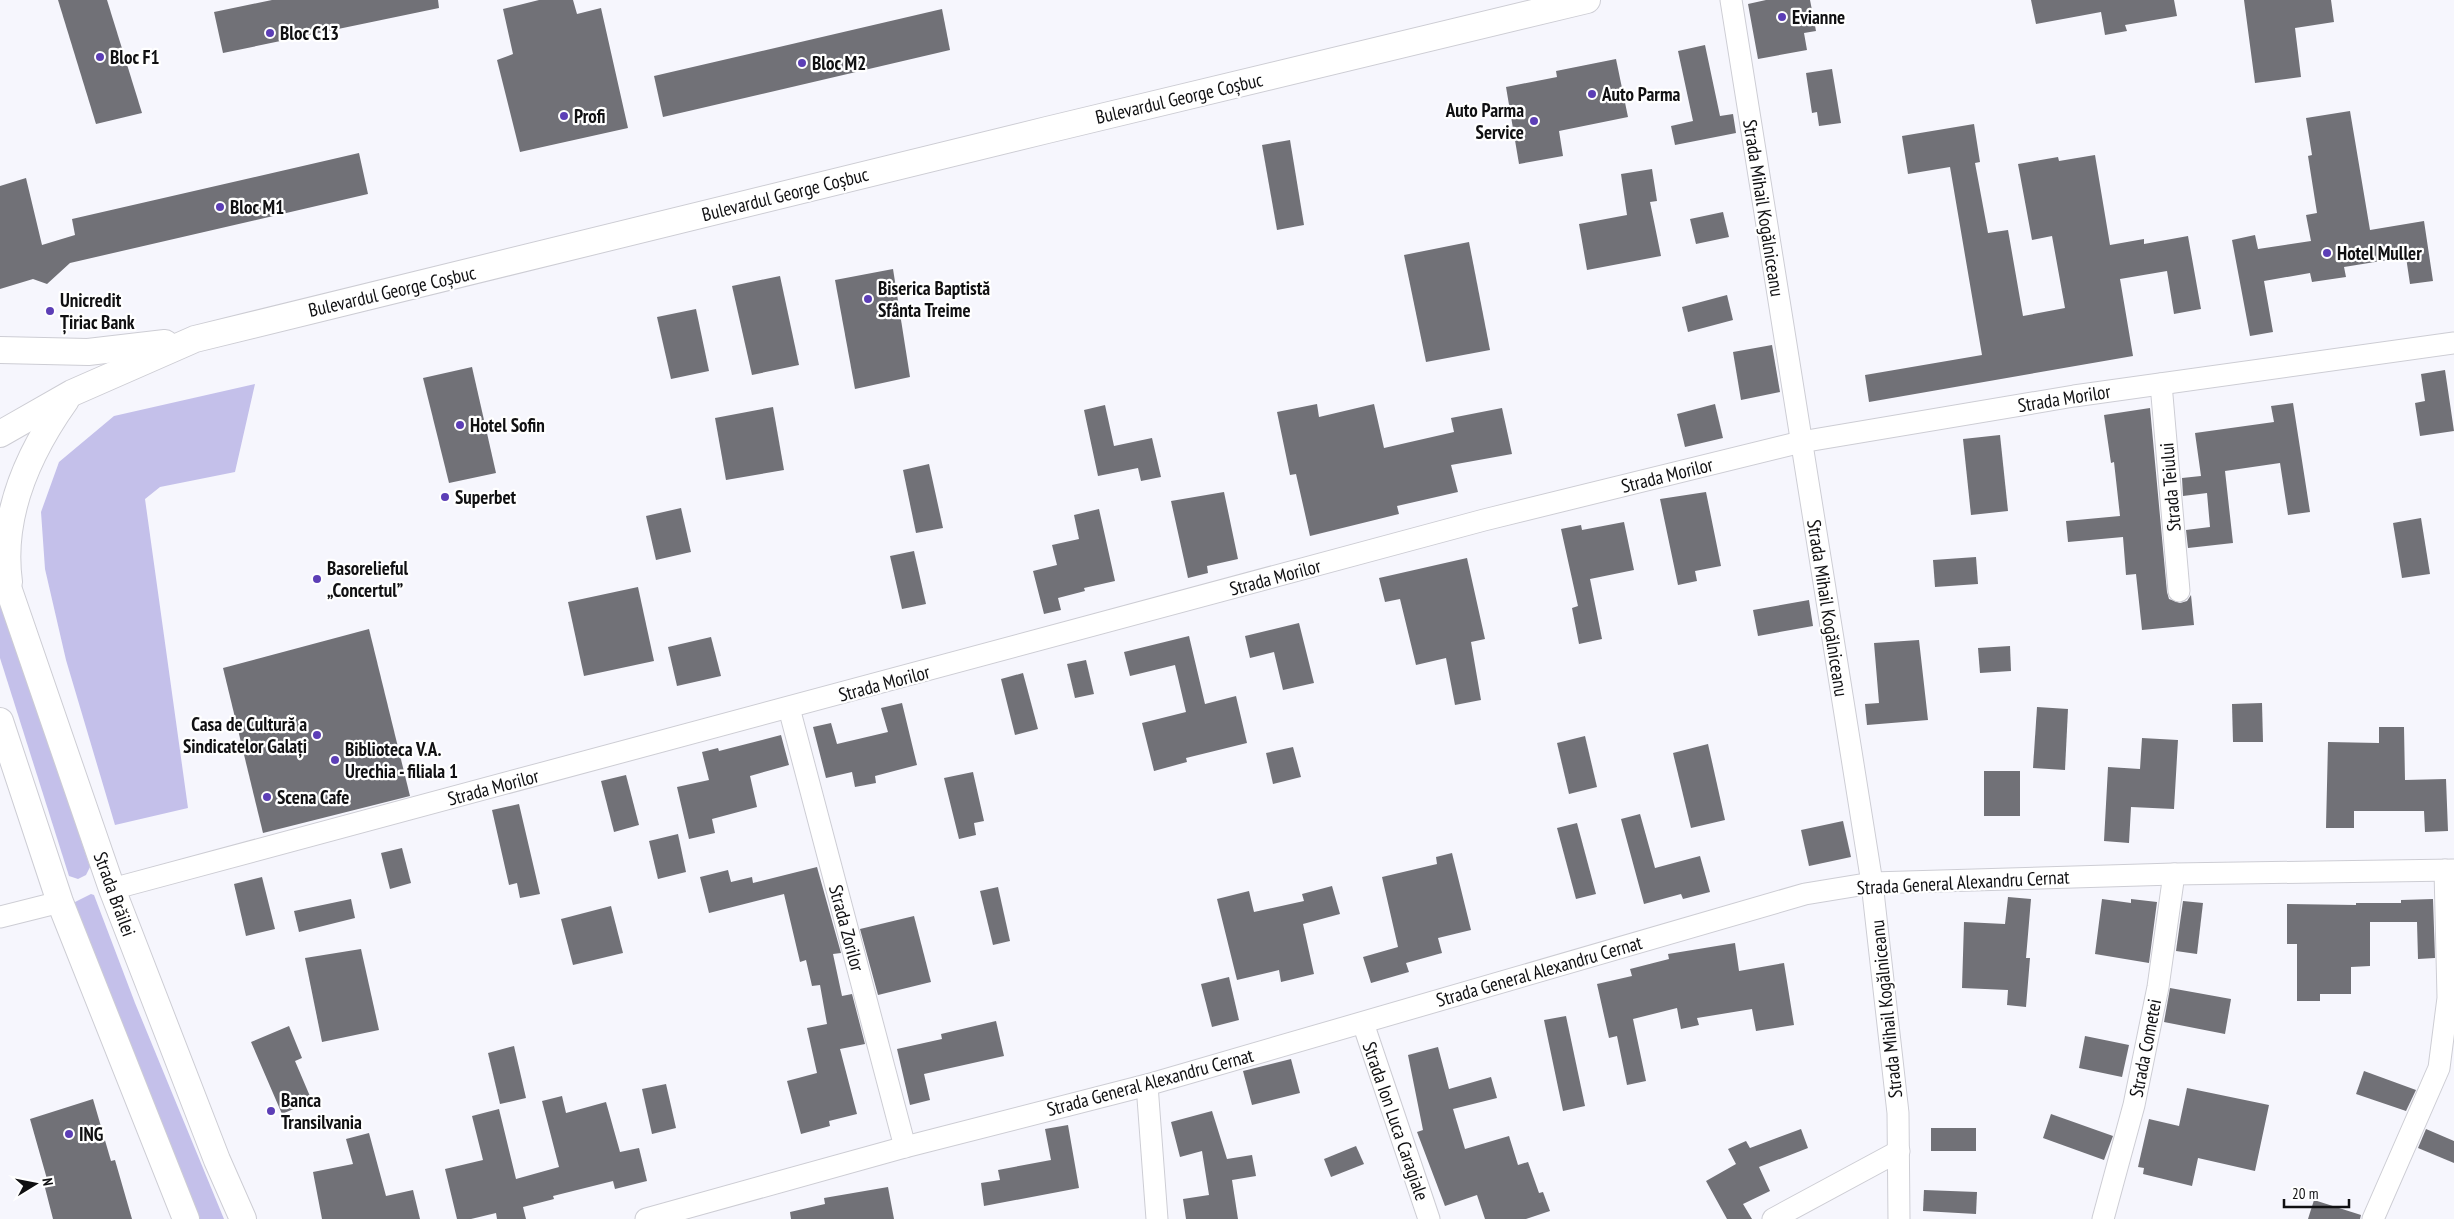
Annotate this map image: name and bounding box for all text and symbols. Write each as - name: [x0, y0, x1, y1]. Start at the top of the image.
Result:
- place label: Evianne: [1792, 5, 1845, 29]
- marker: Evianne: [1776, 11, 1788, 23]
- place label: Bloc C13: [280, 21, 339, 45]
- marker: Bloc C13: [264, 27, 276, 39]
- place label: Bloc F1: [110, 45, 160, 69]
- marker: Bloc F1: [94, 51, 106, 63]
- place label: Bloc M2: [812, 51, 866, 75]
- marker: Bloc M2: [796, 57, 808, 69]
- street label: Bulevardul George Coșbuc: [1093, 67, 1265, 129]
- place label: Auto Parma: [1601, 82, 1681, 106]
- marker: Auto Parma: [1586, 88, 1598, 100]
- place label: Auto Parma Service: [1445, 98, 1524, 144]
- place label: Profi: [574, 104, 605, 128]
- marker: Profi: [558, 110, 570, 122]
- marker: Auto Parma Service: [1528, 115, 1540, 127]
- street label: Strada Mihail Kogălniceanu: [1738, 118, 1790, 298]
- street label: Bulevardul George Coșbuc: [699, 162, 871, 226]
- place label: Bloc M1: [230, 195, 284, 219]
- marker: Bloc M1: [214, 201, 226, 213]
- place label: Hotel Muller: [2337, 241, 2422, 265]
- marker: Hotel Muller: [2321, 247, 2333, 259]
- street label: Bulevardul George Coșbuc: [306, 260, 478, 322]
- place label: Biserica Baptistă Sfânta Treime: [878, 276, 990, 322]
- place label: Unicredit Țiriac Bank: [60, 288, 135, 335]
- marker: Biserica Baptistă Sfânta Treime: [862, 293, 874, 305]
- marker: Unicredit Țiriac Bank: [44, 305, 56, 317]
- street label: Strada Morilor: [2016, 379, 2113, 417]
- place label: Hotel Sofin: [470, 413, 545, 437]
- marker: Hotel Sofin: [454, 419, 466, 431]
- street label: Strada Teiului: [2154, 442, 2186, 532]
- street label: Strada Morilor: [1619, 452, 1716, 498]
- place label: Superbet: [455, 485, 517, 509]
- marker: Superbet: [439, 491, 451, 503]
- street label: Strada Mihail Kogălniceanu: [1802, 518, 1854, 698]
- street label: Strada Morilor: [1227, 553, 1324, 601]
- place label: Basorelieful „Concertul”: [327, 556, 409, 602]
- marker: Basorelieful „Concertul”: [311, 573, 323, 585]
- street label: Strada Morilor: [836, 659, 933, 707]
- place label: Casa de Cultură a Sindicatelor Galați: [183, 712, 307, 759]
- marker: Casa de Cultură a Sindicatelor Galați: [311, 729, 323, 741]
- place label: Biblioteca V.A. Urechia - filiala 1: [345, 737, 458, 783]
- marker: Biblioteca V.A. Urechia - filiala 1: [329, 754, 341, 766]
- street label: Strada Morilor: [445, 763, 542, 811]
- place label: Scena Cafe: [277, 785, 350, 809]
- marker: Scena Cafe: [261, 791, 273, 803]
- street label: Strada Brăilei: [89, 848, 141, 940]
- street label: Strada General Alexandru Cernat: [1856, 864, 2071, 900]
- street label: Strada Zorilor: [824, 882, 870, 975]
- street label: Strada Mihail Kogălniceanu: [1865, 919, 1907, 1099]
- street label: Strada General Alexandru Cernat: [1433, 930, 1645, 1012]
- street label: Strada Cometei: [2124, 997, 2166, 1099]
- street label: Strada Ion Luca Caragiale: [1358, 1038, 1434, 1204]
- street label: Strada General Alexandru Cernat: [1044, 1043, 1257, 1121]
- place label: Banca Transilvania: [281, 1088, 362, 1134]
- marker: Banca Transilvania: [265, 1105, 277, 1117]
- place label: ING: [79, 1122, 103, 1146]
- marker: ING: [63, 1128, 75, 1140]
- north arrow: [10, 1159, 60, 1209]
- text: N: [38, 1176, 57, 1187]
- scale bar: [2284, 1176, 2349, 1208]
- text: 20 m: [2292, 1184, 2318, 1203]

